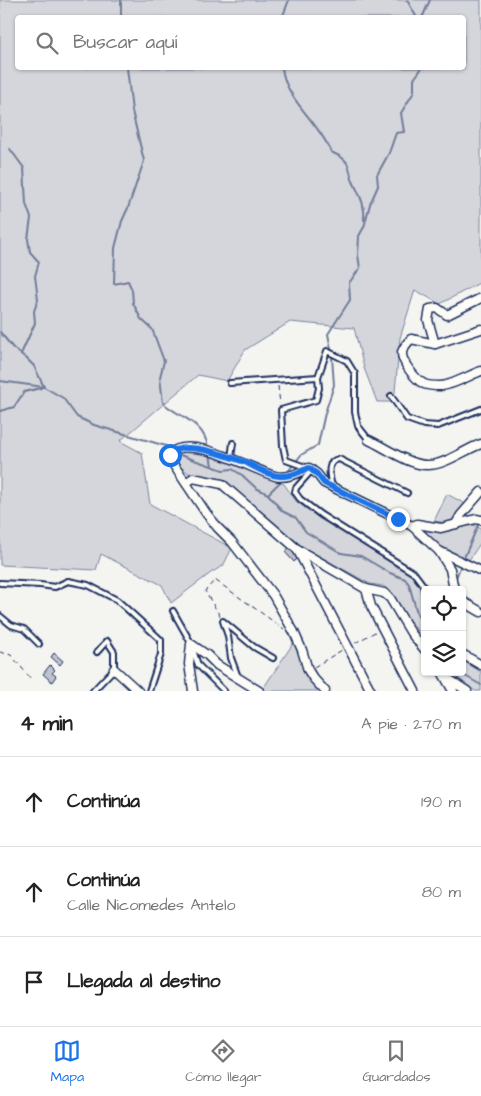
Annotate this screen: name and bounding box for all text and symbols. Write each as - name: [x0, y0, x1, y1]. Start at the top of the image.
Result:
- search box: [15, 15, 466, 70]
- icon: search: [33, 29, 61, 57]
- text: Buscar aquí: [73, 29, 177, 56]
- route start: [159, 444, 182, 467]
- route end: [387, 508, 410, 531]
- map controls: [421, 586, 466, 676]
- button: locate: [421, 586, 466, 631]
- button: layers: [421, 631, 466, 676]
- text: 4 min: [20, 709, 73, 738]
- text: A pie · 270 m: [361, 713, 461, 735]
- icon: ahead: [20, 788, 48, 816]
- text: Continúa: [67, 788, 140, 815]
- text: 190 m: [421, 791, 461, 813]
- text: Continúa: [67, 867, 140, 894]
- icon: ahead: [20, 878, 48, 906]
- text: 80 m: [422, 881, 461, 903]
- text: Calle Nicomedes Antelo: [67, 894, 235, 916]
- icon: arrive: [20, 968, 48, 996]
- text: Llegada al destino: [67, 968, 220, 995]
- tab: Mapa: [51, 1037, 84, 1087]
- tab: Cómo llegar: [185, 1037, 261, 1087]
- tab: Guardados: [362, 1037, 430, 1087]

